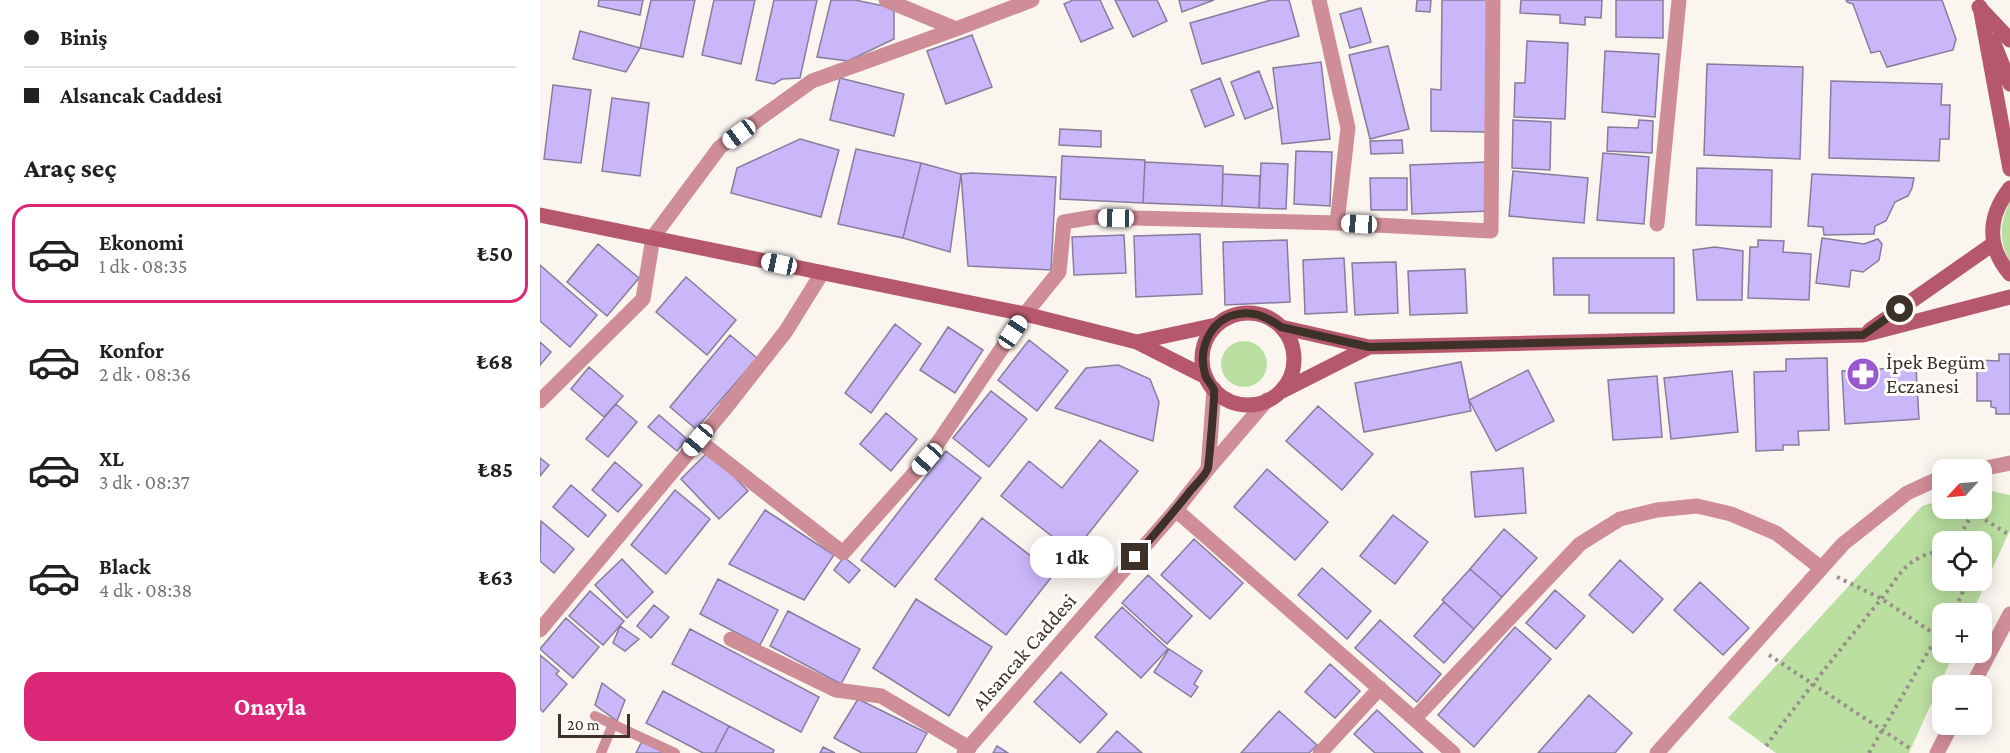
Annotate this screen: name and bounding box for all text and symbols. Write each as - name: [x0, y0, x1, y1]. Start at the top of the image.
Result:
- text: Biniş: [60, 25, 107, 50]
- text: Alsancak Caddesi: [60, 83, 222, 108]
- car: [719, 116, 759, 152]
- text: Araç seç: [24, 153, 116, 183]
- car: [1098, 209, 1134, 227]
- car: [1341, 214, 1377, 234]
- icon: car: [27, 227, 81, 281]
- text: Ekonomi: [99, 230, 184, 255]
- text: ₺50: [477, 241, 513, 266]
- car: [760, 251, 798, 277]
- text: 1 dk · 08:35: [99, 255, 187, 277]
- route start: [1886, 295, 1913, 322]
- car: [995, 312, 1031, 352]
- icon: car: [27, 335, 81, 389]
- text: Konfor: [99, 338, 164, 363]
- text: ₺68: [477, 349, 513, 374]
- place label: İpek Begüm Eczanesi: [1886, 350, 1986, 398]
- pharmacy icon: İpek Begüm Eczanesi: [1845, 356, 1881, 392]
- text: 2 dk · 08:36: [99, 363, 191, 385]
- car: [680, 420, 716, 460]
- car: [908, 440, 946, 478]
- icon: car: [27, 443, 81, 497]
- text: XL: [99, 446, 124, 471]
- text: ₺85: [478, 457, 513, 482]
- north arrow: [1932, 459, 1992, 519]
- map controls: [1932, 459, 1992, 735]
- text: 3 dk · 08:37: [99, 471, 190, 493]
- button: locate: [1932, 531, 1992, 591]
- callout: 1 dk: [1030, 536, 1114, 578]
- route end: [1121, 543, 1148, 570]
- text: 1 dk: [1055, 546, 1089, 568]
- icon: car: [27, 551, 81, 605]
- text: Black: [99, 554, 151, 579]
- text: ₺63: [479, 565, 513, 590]
- text: 4 dk · 08:38: [99, 579, 192, 601]
- street label: Alsancak Caddesi: [967, 589, 1081, 715]
- button: +: [1932, 603, 1992, 663]
- button: Onayla: [24, 672, 516, 741]
- button: −: [1932, 675, 1992, 735]
- scale bar: [558, 711, 630, 738]
- text: 20 m: [567, 716, 600, 733]

